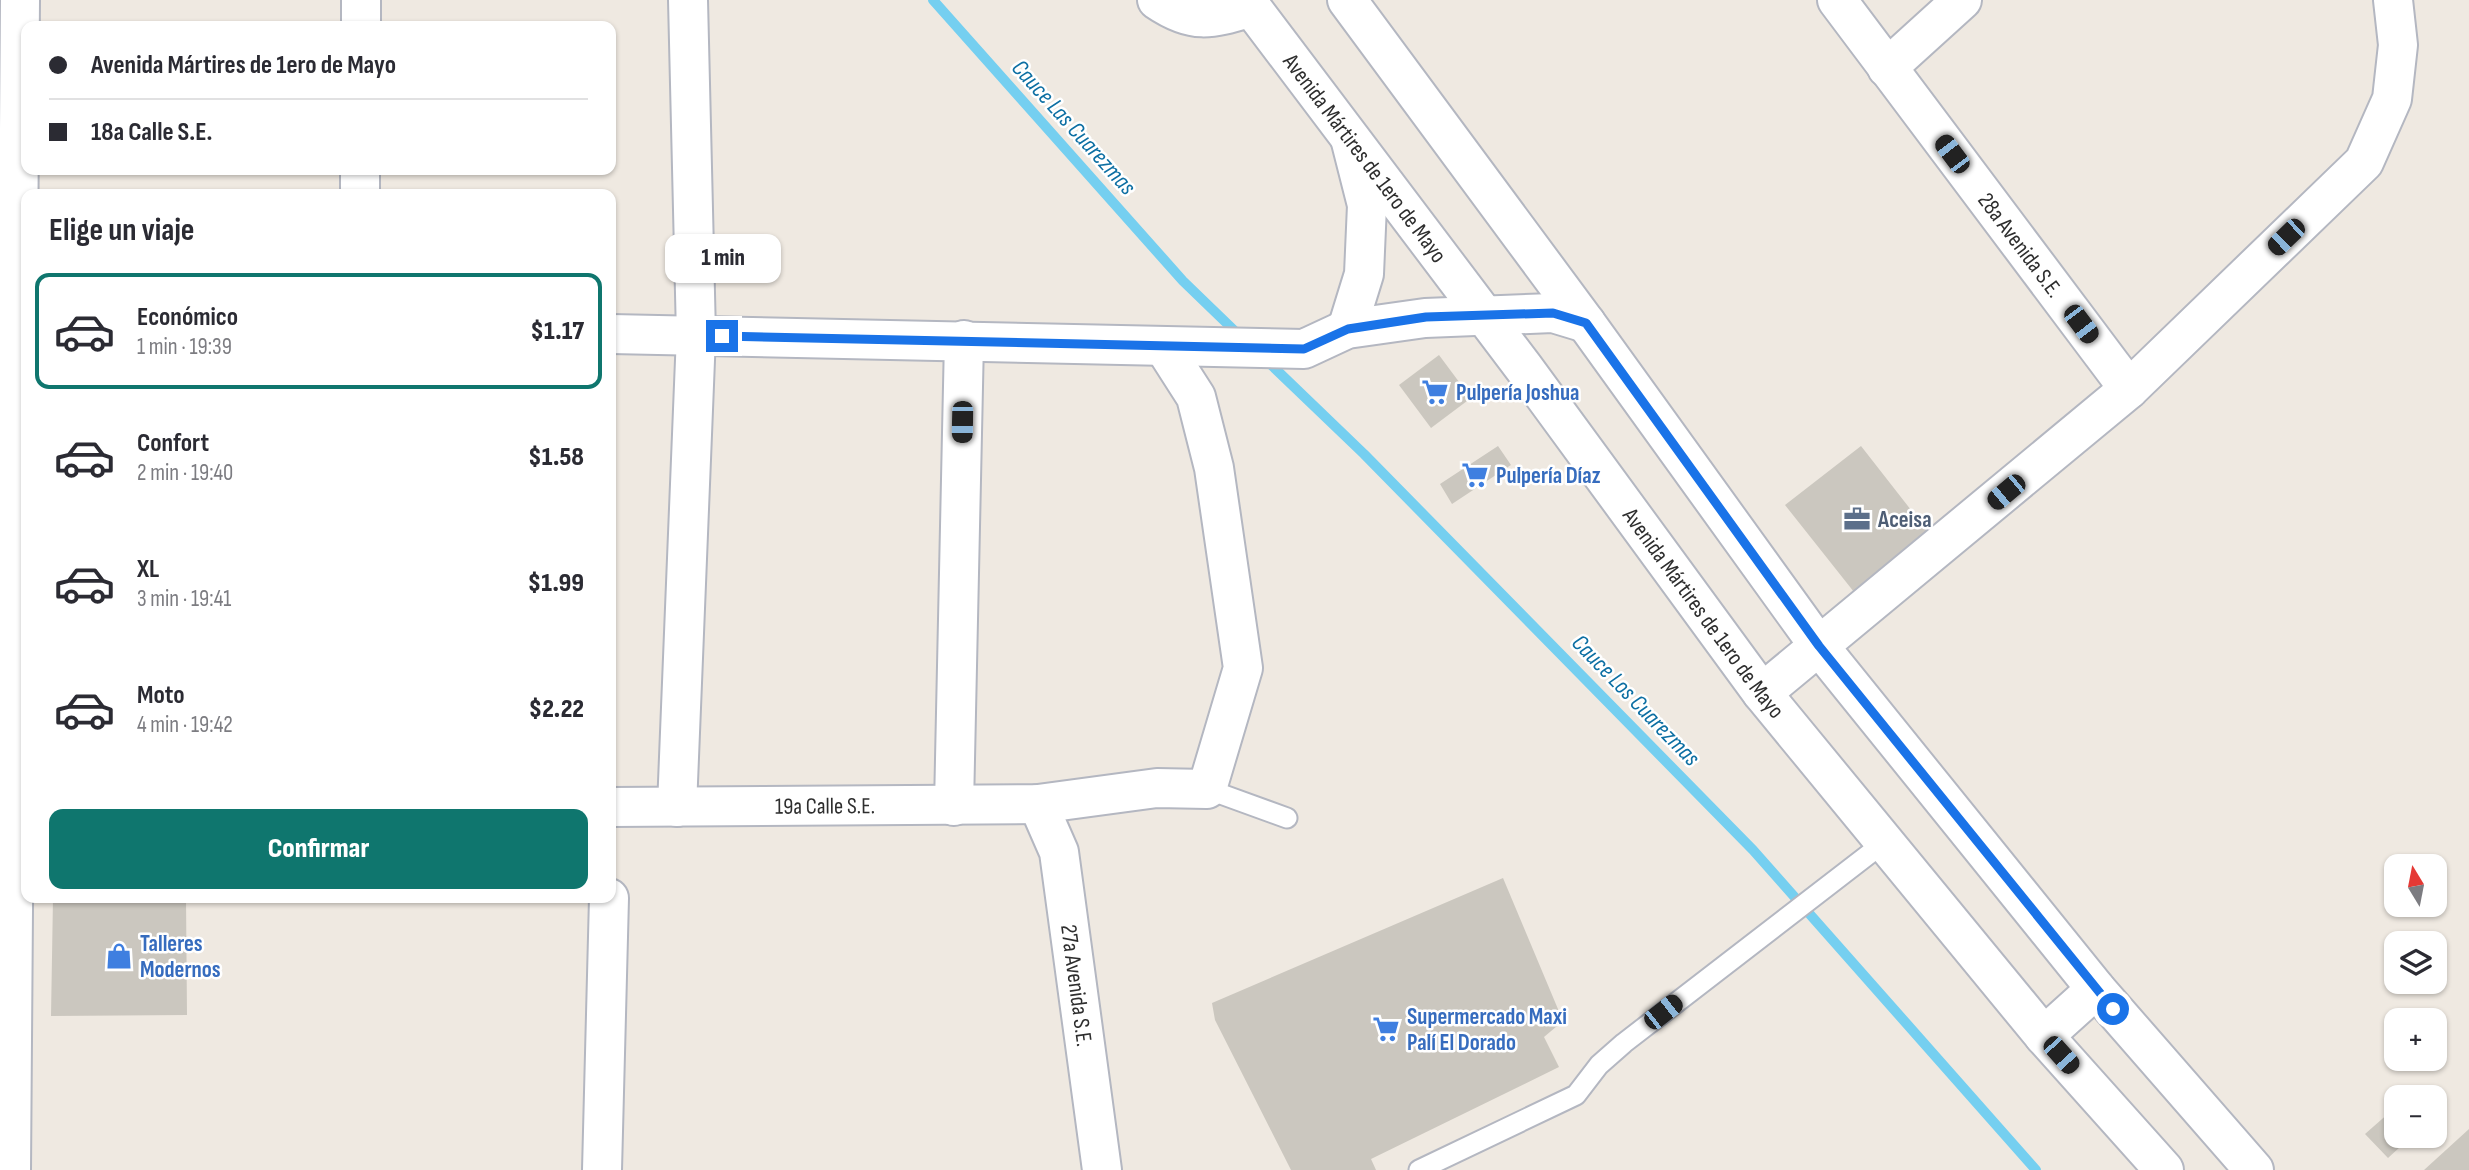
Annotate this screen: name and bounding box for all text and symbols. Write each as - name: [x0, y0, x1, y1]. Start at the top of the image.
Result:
- street label: Avenida Mártires de 1ero de Mayo: [1276, 48, 1452, 269]
- text: Avenida Mártires de 1ero de Mayo: [91, 50, 396, 81]
- water label: Cauce Las Cuarezmas: [1005, 54, 1142, 201]
- text: 18a Calle S.E.: [91, 117, 212, 148]
- car: [1931, 131, 1974, 177]
- street label: 28a Avenida S.E.: [1971, 187, 2068, 303]
- text: Elige un viaje: [49, 211, 194, 250]
- car: [2264, 215, 2309, 259]
- callout: 1 min: [664, 234, 780, 284]
- text: 1 min: [701, 244, 745, 272]
- icon: car: [53, 300, 116, 363]
- car: [2060, 301, 2103, 347]
- text: Económico: [137, 302, 238, 333]
- text: $1.17: [531, 316, 584, 347]
- route end: [706, 320, 738, 352]
- text: 1 min · 19:39: [137, 333, 232, 361]
- supermarket icon: Pulpería Joshua: [1420, 377, 1450, 407]
- place label: Pulpería Joshua: [1456, 379, 1579, 407]
- car: [952, 401, 973, 443]
- icon: car: [53, 426, 116, 489]
- text: Confort: [137, 428, 209, 459]
- text: $1.58: [528, 442, 584, 473]
- text: 2 min · 19:40: [137, 459, 233, 487]
- supermarket icon: Pulpería Díaz: [1460, 460, 1490, 490]
- place label: Pulpería Díaz: [1496, 462, 1601, 490]
- car: [1984, 470, 2029, 514]
- street label: Avenida Mártires de 1ero de Mayo: [1616, 502, 1790, 724]
- office icon: Aceisa: [1842, 504, 1872, 534]
- place label: Aceisa: [1877, 506, 1932, 534]
- icon: car: [53, 552, 116, 615]
- text: XL: [137, 554, 159, 585]
- text: $1.99: [528, 568, 584, 599]
- text: 3 min · 19:41: [137, 585, 231, 613]
- water label: Cauce Los Cuarezmas: [1565, 628, 1706, 773]
- icon: car: [53, 678, 116, 741]
- text: Moto: [137, 680, 185, 711]
- text: $2.22: [529, 694, 584, 725]
- text: 4 min · 19:42: [137, 711, 233, 739]
- street label: 19a Calle S.E.: [775, 792, 875, 821]
- button: Confirmar: [49, 809, 588, 889]
- north arrow: [2384, 854, 2446, 917]
- map controls: [2384, 854, 2447, 1148]
- street label: 27a Avenida S.E.: [1054, 923, 1098, 1048]
- place label: Talleres Modernos: [140, 930, 221, 984]
- button: layers: [2384, 931, 2447, 994]
- shop icon: Talleres Modernos: [104, 941, 134, 971]
- car: [1640, 991, 1687, 1033]
- route start: [2097, 993, 2129, 1025]
- place label: Supermercado Maxi Palí El Dorado: [1407, 1003, 1567, 1057]
- button: +: [2384, 1008, 2447, 1071]
- supermarket icon: Supermercado Maxi Palí El Dorado: [1371, 1014, 1401, 1044]
- car: [2040, 1032, 2083, 1078]
- button: −: [2384, 1085, 2447, 1148]

